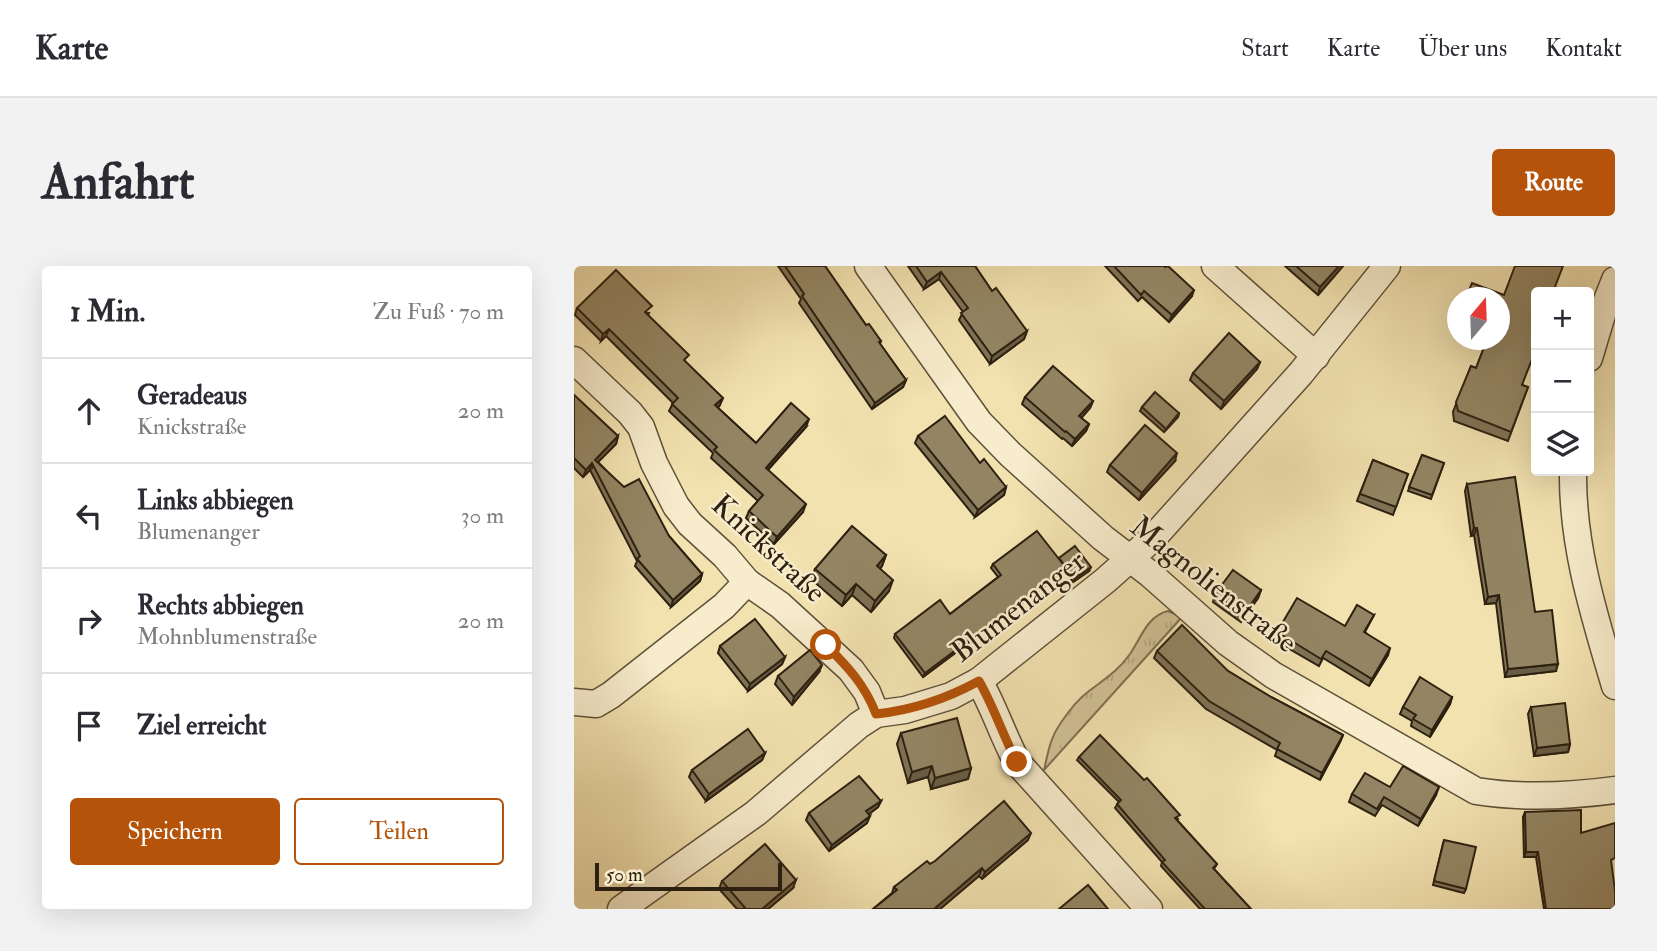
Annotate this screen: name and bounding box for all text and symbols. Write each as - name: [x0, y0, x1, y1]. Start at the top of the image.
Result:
- text: Karte: [35, 28, 108, 69]
- text: Start: [1241, 33, 1289, 64]
- text: Karte: [1327, 33, 1380, 64]
- text: Über uns: [1418, 33, 1507, 64]
- text: Kontakt: [1545, 33, 1622, 64]
- button: Route: [1492, 149, 1615, 216]
- text: Anfahrt: [42, 152, 194, 213]
- north arrow: [1447, 287, 1510, 350]
- map controls: [1531, 287, 1594, 476]
- button: +: [1531, 287, 1594, 350]
- text: 1 Min.: [70, 293, 145, 330]
- text: Zu Fuß · 70 m: [373, 297, 504, 326]
- button: −: [1531, 350, 1594, 413]
- text: Geradeaus: [137, 380, 247, 412]
- icon: ahead: [70, 392, 108, 430]
- text: 20 m: [458, 396, 504, 425]
- text: Knickstraße: [137, 412, 246, 441]
- button: layers: [1531, 413, 1594, 476]
- text: Links abbiegen: [137, 485, 294, 517]
- street label: Knickstraße: [704, 486, 833, 611]
- icon: left: [70, 497, 108, 535]
- text: 30 m: [461, 501, 504, 530]
- street label: Magnolienstraße: [1123, 508, 1304, 661]
- text: Blumenanger: [137, 517, 260, 546]
- street label: Blumenanger: [944, 543, 1093, 670]
- text: Rechts abbiegen: [137, 590, 304, 622]
- icon: right: [70, 602, 108, 640]
- text: 20 m: [458, 606, 504, 635]
- text: Mohnblumenstraße: [137, 622, 317, 651]
- route start: [810, 629, 841, 660]
- icon: arrive: [70, 707, 108, 745]
- text: Ziel erreicht: [137, 710, 267, 742]
- route end: [1001, 746, 1032, 777]
- button: Speichern: [70, 798, 280, 865]
- button: Teilen: [294, 798, 504, 865]
- scale bar: [595, 860, 782, 892]
- text: 50 m: [606, 863, 643, 887]

